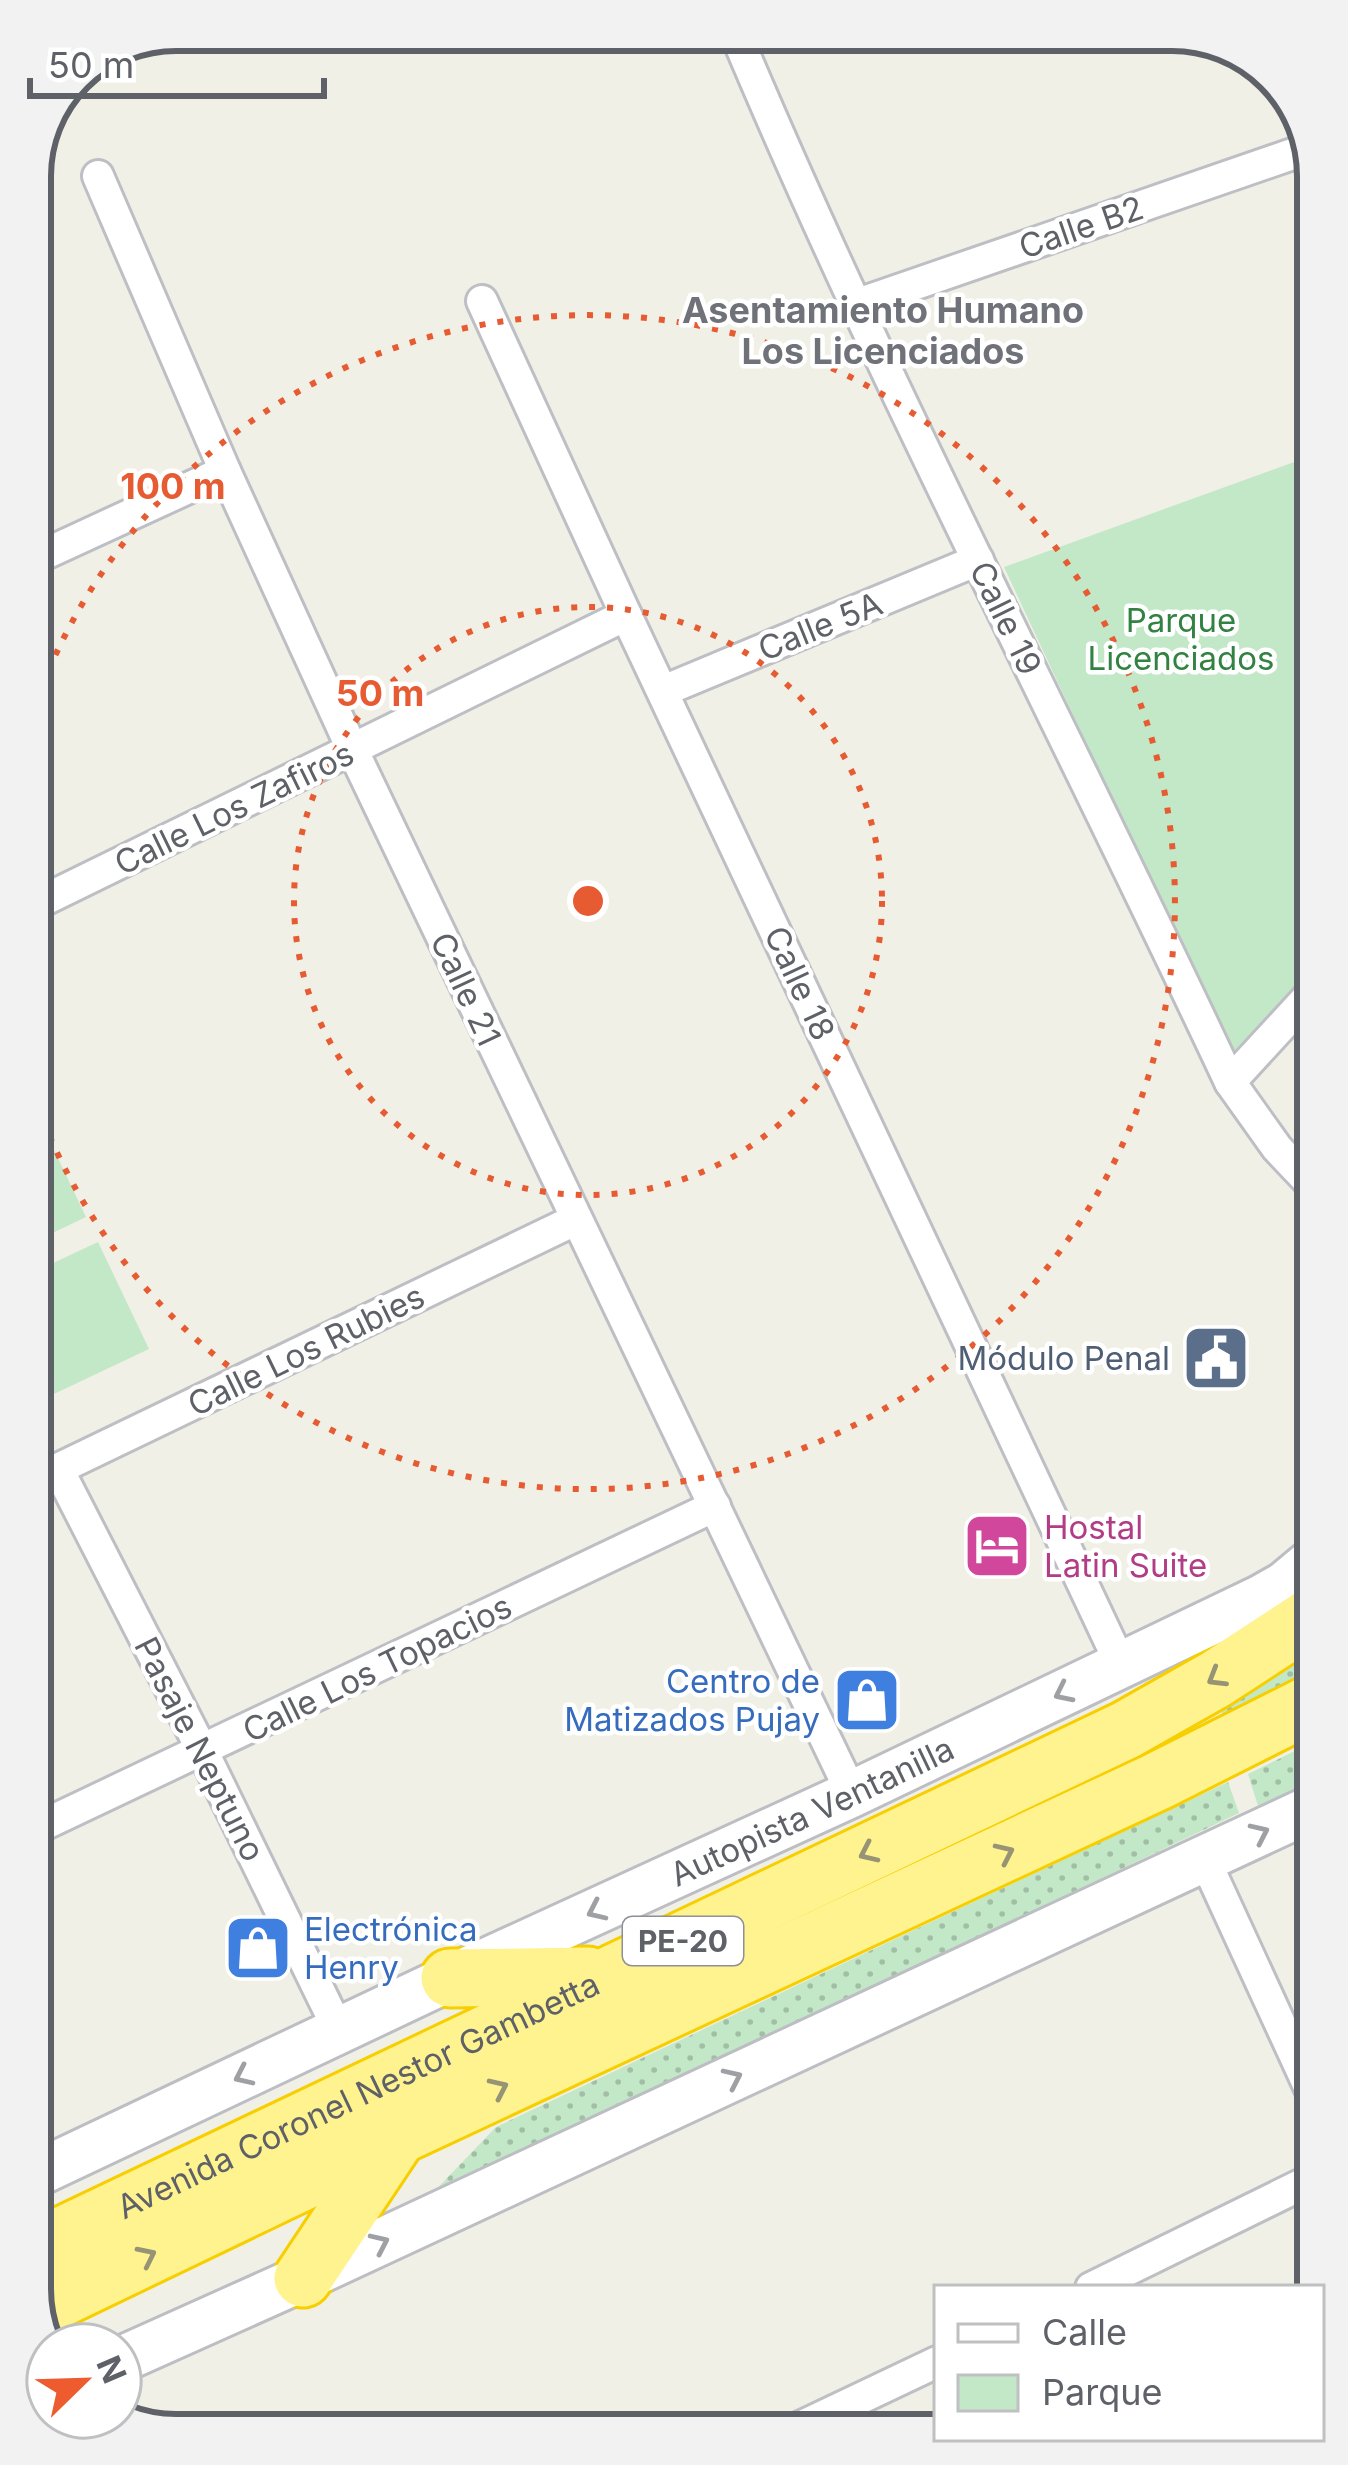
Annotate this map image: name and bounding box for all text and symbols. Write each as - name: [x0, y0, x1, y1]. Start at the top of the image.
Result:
- scale bar: [30, 24, 324, 98]
- text: 50 m: [48, 43, 134, 87]
- street label: Calle B2: [1014, 187, 1148, 267]
- district label: Asentamiento Humano Los Licenciados: [682, 288, 1084, 373]
- text: 100 m: [120, 464, 226, 508]
- street label: Calle 19: [961, 555, 1051, 681]
- street label: Calle 5A: [752, 583, 888, 669]
- park label: Parque Licenciados: [1087, 600, 1275, 678]
- text: 50 m: [336, 671, 424, 715]
- street label: Calle Los Zafiros: [108, 733, 360, 883]
- centre of rings: [567, 880, 609, 922]
- street label: Calle 18: [756, 920, 844, 1046]
- street label: Calle 21: [422, 926, 510, 1052]
- street label: Calle Los Rubies: [181, 1275, 431, 1425]
- public building icon: Módulo Penal: [1181, 1323, 1251, 1393]
- place label: Módulo Penal: [957, 1338, 1170, 1378]
- place label: Hostal Latin Suite: [1044, 1507, 1207, 1585]
- hotel icon: Hostal Latin Suite: [962, 1511, 1032, 1581]
- street label: Calle Los Topacios: [236, 1586, 518, 1750]
- street label: Pasaje Neptuno: [126, 1630, 274, 1868]
- place label: Centro de Matizados Pujay: [564, 1661, 820, 1739]
- one-way arrow: [1207, 1664, 1229, 1686]
- shop icon: Centro de Matizados Pujay: [832, 1665, 902, 1735]
- one-way arrow: [1054, 1679, 1075, 1702]
- street label: Autopista Ventanilla: [664, 1728, 960, 1895]
- one-way arrow: [1248, 1823, 1269, 1847]
- one-way arrow: [858, 1839, 880, 1862]
- one-way arrow: [992, 1843, 1014, 1867]
- one-way arrow: [587, 1897, 608, 1921]
- place label: Electrónica Henry: [304, 1909, 478, 1987]
- shop icon: Electrónica Henry: [223, 1913, 293, 1983]
- road number: PE-20: [623, 1917, 743, 1965]
- street label: Avenida Coronel Nestor Gambetta: [110, 1963, 606, 2227]
- one-way arrow: [234, 2062, 255, 2085]
- one-way arrow: [721, 2069, 742, 2092]
- one-way arrow: [487, 2079, 508, 2102]
- one-way arrow: [368, 2234, 389, 2257]
- one-way arrow: [135, 2247, 156, 2270]
- legend: [934, 2285, 1324, 2441]
- text: Calle: [1042, 2310, 1127, 2354]
- north arrow: [24, 2321, 144, 2441]
- text: N: [88, 2350, 135, 2389]
- text: Parque: [1042, 2370, 1162, 2414]

